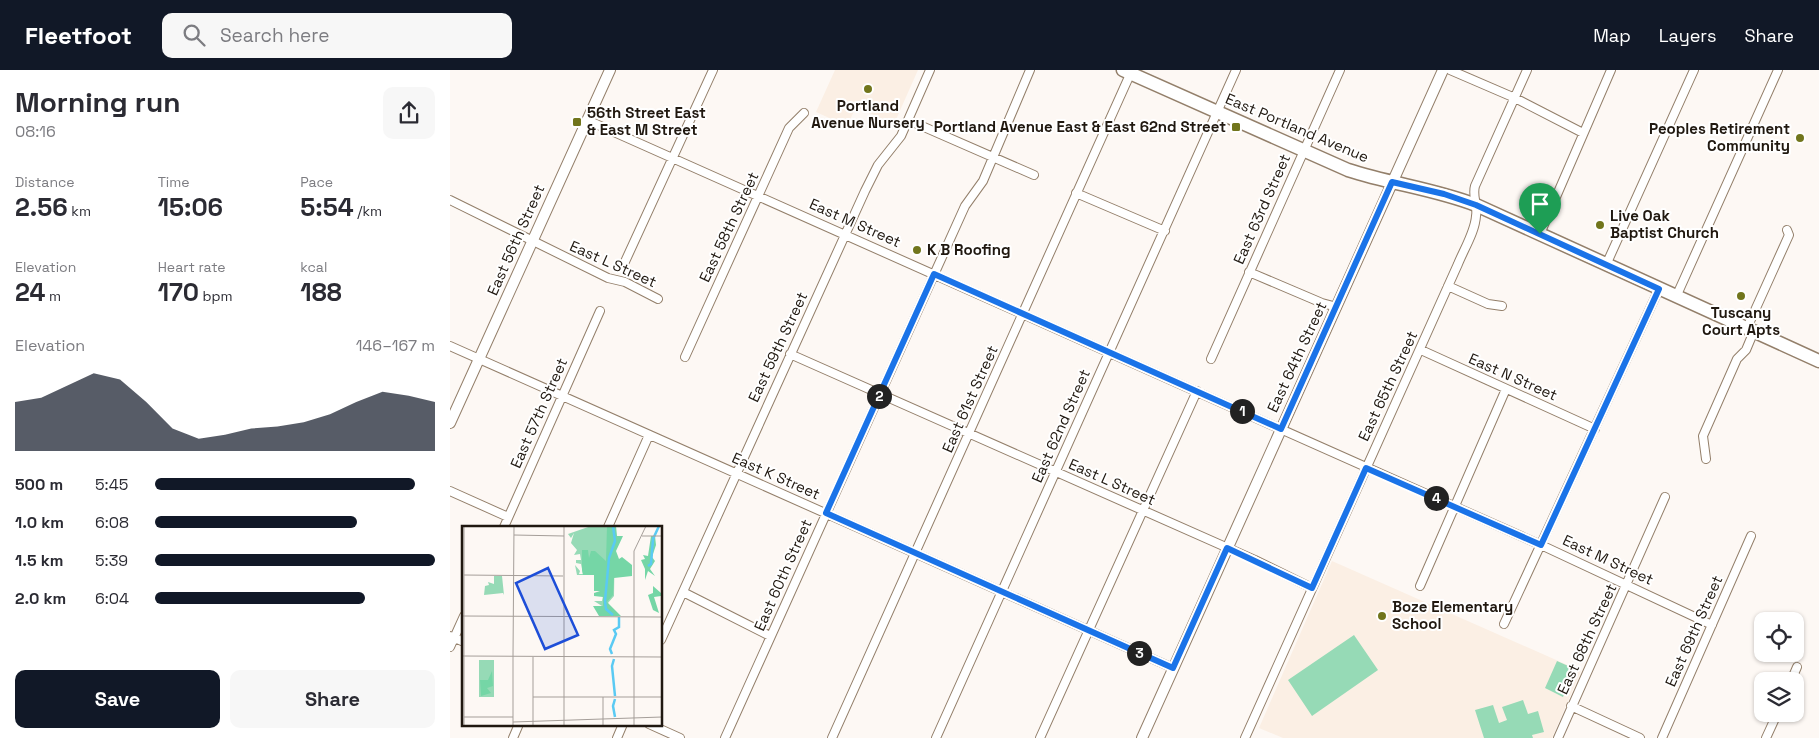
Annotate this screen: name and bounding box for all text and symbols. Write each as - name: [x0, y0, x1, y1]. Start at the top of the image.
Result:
- search box: [162, 13, 512, 58]
- text: Fleetfoot: [25, 20, 132, 51]
- icon: search: [180, 21, 208, 49]
- text: Search here: [220, 23, 329, 48]
- text: Map: [1593, 24, 1631, 47]
- text: Layers: [1659, 24, 1716, 47]
- text: Share: [1744, 24, 1794, 47]
- marker: Portland Avenue Nursery: [862, 83, 874, 95]
- text: Morning run: [15, 84, 180, 120]
- button: share: [383, 87, 435, 139]
- street label: East Portland Avenue: [1223, 89, 1372, 166]
- place label: Portland Avenue Nursery: [811, 96, 925, 132]
- place label: 56th Street East & East M Street: [587, 103, 706, 139]
- marker: 56th Street East & East M Street: [571, 116, 583, 128]
- place label: Portland Avenue East & East 62nd Street: [934, 117, 1226, 136]
- place label: Peoples Retirement Community: [1649, 119, 1790, 155]
- text: 08:16: [15, 121, 56, 142]
- marker: Portland Avenue East & East 62nd Street: [1230, 121, 1242, 133]
- marker: Peoples Retirement Community: [1794, 132, 1806, 144]
- street label: East 63rd Street: [1229, 151, 1294, 267]
- street label: East 58th Street: [695, 168, 762, 285]
- text: Distance: [15, 173, 75, 191]
- text: Time: [158, 173, 190, 191]
- text: Pace: [300, 173, 333, 191]
- street label: East 56th Street: [483, 181, 549, 298]
- pin: [1519, 183, 1561, 234]
- icon: arrive: [1526, 190, 1554, 218]
- text: 2.56: [15, 191, 68, 223]
- text: 15:06: [158, 191, 223, 223]
- text: 5:54: [300, 191, 354, 223]
- street label: East M Street: [806, 194, 904, 251]
- text: km: [68, 202, 91, 220]
- text: /km: [354, 202, 382, 220]
- place label: Live Oak Baptist Church: [1610, 206, 1719, 242]
- marker: Live Oak Baptist Church: [1594, 219, 1606, 231]
- street label: East L Street: [567, 236, 660, 291]
- place label: K B Roofing: [927, 240, 1011, 259]
- marker: K B Roofing: [911, 244, 923, 256]
- text: Elevation: [15, 258, 76, 276]
- text: Heart rate: [158, 258, 226, 276]
- text: kcal: [300, 258, 327, 276]
- text: 24: [15, 276, 45, 308]
- text: 170: [158, 276, 199, 308]
- text: 188: [300, 276, 342, 308]
- text: m: [45, 287, 61, 305]
- text: bpm: [199, 287, 233, 305]
- street label: East 59th Street: [744, 289, 811, 405]
- marker: Tuscany Court Apts: [1735, 290, 1747, 302]
- street label: East 64th Street: [1263, 298, 1331, 415]
- place label: Tuscany Court Apts: [1702, 303, 1780, 339]
- street label: East 65th Street: [1354, 328, 1421, 444]
- text: Elevation: [15, 335, 85, 356]
- text: 146–167 m: [356, 335, 435, 356]
- street label: East 61st Street: [937, 342, 1002, 455]
- street label: East N Street: [1466, 349, 1561, 405]
- street label: East 57th Street: [506, 355, 571, 471]
- street label: East 62nd Street: [1027, 366, 1094, 485]
- pin: 2: [866, 384, 892, 408]
- text: 2: [875, 387, 884, 405]
- pin: 1: [1230, 398, 1254, 424]
- text: 1: [1239, 402, 1246, 420]
- street label: East K Street: [729, 448, 823, 503]
- street label: East L Street: [1066, 454, 1159, 509]
- text: 500 m: [15, 474, 63, 495]
- text: 5:45: [95, 474, 128, 495]
- pin: 4: [1424, 486, 1448, 510]
- text: 4: [1432, 489, 1441, 507]
- text: 1.0 km: [15, 512, 64, 533]
- text: 6:08: [95, 512, 129, 533]
- street label: East 60th Street: [749, 516, 816, 634]
- inset map: [462, 526, 662, 726]
- street label: East M Street: [1560, 530, 1657, 589]
- text: 1.5 km: [15, 550, 63, 571]
- text: 5:39: [95, 550, 128, 571]
- street label: East 69th Street: [1661, 572, 1727, 689]
- street label: East 68th Street: [1553, 580, 1621, 697]
- text: 2.0 km: [15, 588, 66, 609]
- text: 6:04: [95, 588, 129, 609]
- place label: Boze Elementary School: [1392, 597, 1513, 633]
- marker: Boze Elementary School: [1376, 610, 1388, 622]
- map controls: [1754, 612, 1804, 722]
- button: locate: [1754, 612, 1804, 662]
- pin: 3: [1126, 640, 1152, 666]
- text: 3: [1135, 644, 1144, 662]
- button: Save: [15, 670, 220, 728]
- button: Share: [230, 670, 435, 728]
- button: layers: [1754, 672, 1804, 722]

